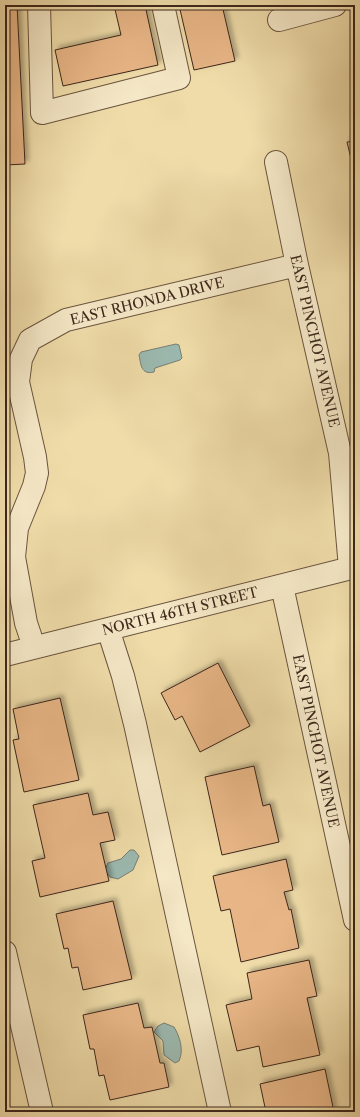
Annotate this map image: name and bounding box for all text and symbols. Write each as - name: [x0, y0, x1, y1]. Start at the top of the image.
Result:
- street label: EAST PINCHOT AVENUE: [286, 253, 344, 429]
- street label: EAST RHONDA DRIVE: [68, 273, 226, 329]
- street label: NORTH 46TH STREET: [100, 583, 260, 639]
- street label: EAST PINCHOT AVENUE: [289, 653, 343, 829]

